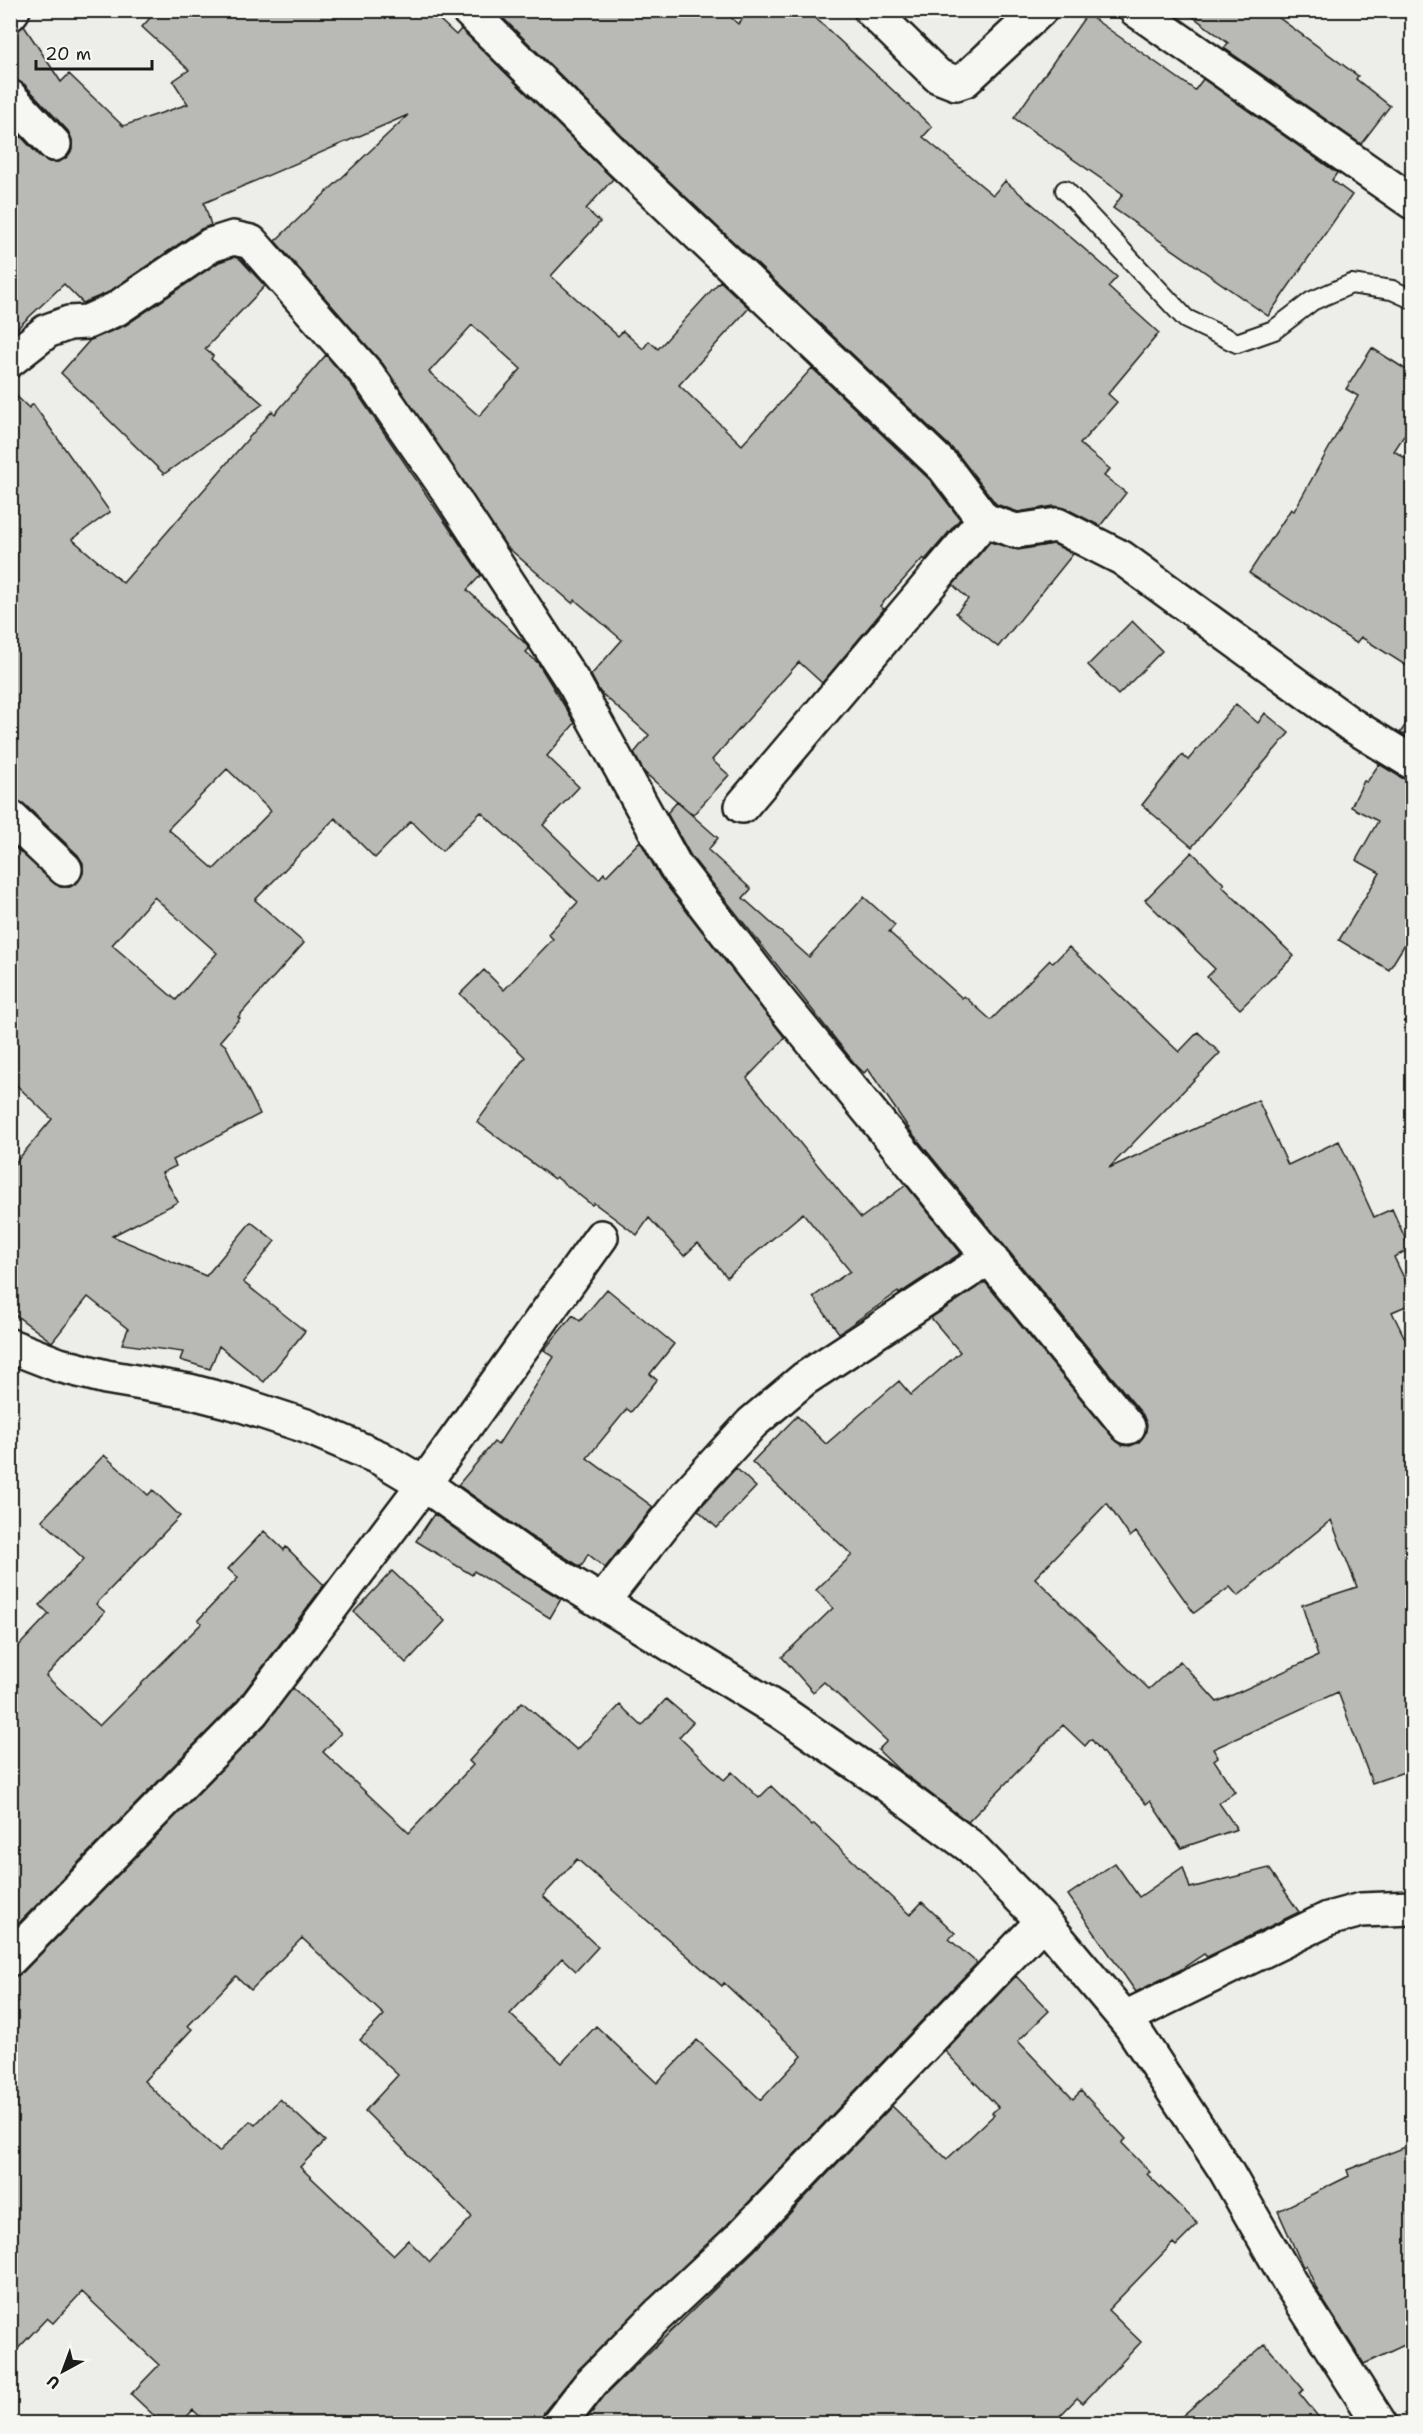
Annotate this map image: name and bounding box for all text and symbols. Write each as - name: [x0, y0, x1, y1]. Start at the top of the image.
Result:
- scale bar: [36, 33, 152, 71]
- text: 20 m: [45, 42, 91, 66]
- north arrow: [33, 2341, 93, 2401]
- text: U: [42, 2370, 65, 2393]

